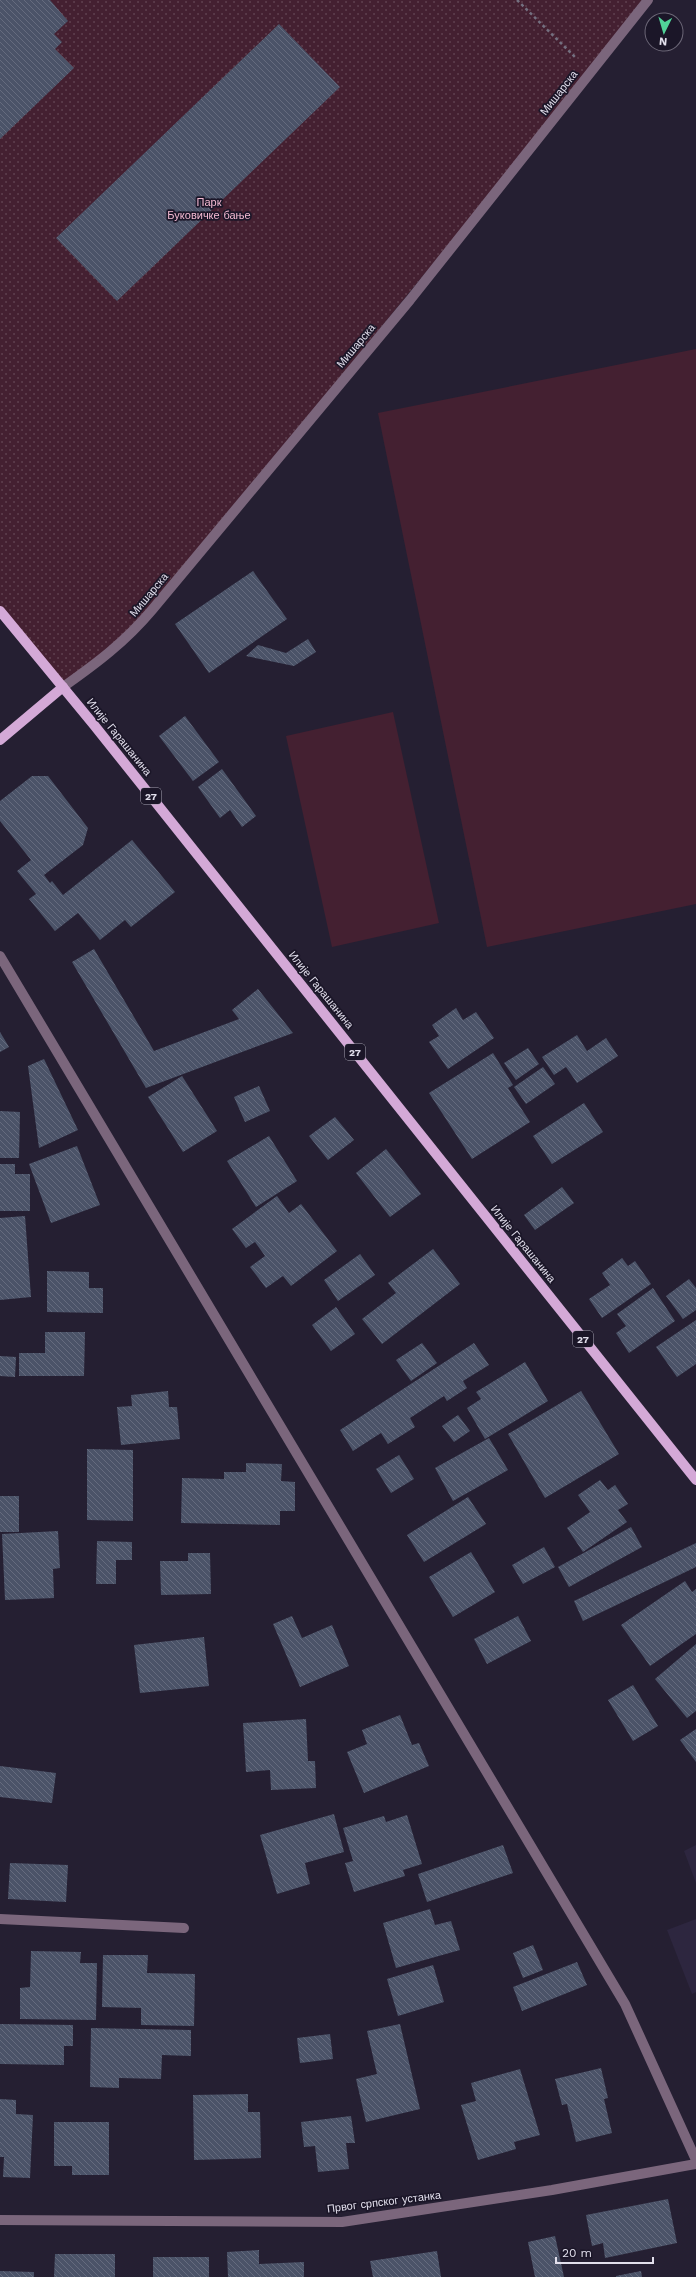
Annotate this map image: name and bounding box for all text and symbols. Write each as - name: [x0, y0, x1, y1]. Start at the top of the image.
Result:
- north arrow: [644, 12, 684, 52]
- text: N: [659, 35, 668, 48]
- street label: Мишарска: [538, 67, 581, 118]
- park label: Парк Буковичке бање: [167, 196, 251, 222]
- street label: Мишарска: [334, 321, 379, 370]
- street label: Мишарска: [127, 570, 172, 619]
- street label: Илије Гарашанина: [84, 696, 155, 779]
- road number: 27: [141, 788, 161, 804]
- street label: Илије Гарашанина: [286, 949, 357, 1032]
- road number: 27: [345, 1044, 365, 1060]
- street label: Илије Гарашанина: [488, 1203, 559, 1286]
- road number: 27: [573, 1331, 593, 1347]
- street label: Првог српског устанка: [326, 2188, 443, 2215]
- scale bar: [556, 2239, 653, 2265]
- text: 20 m: [562, 2246, 592, 2260]

